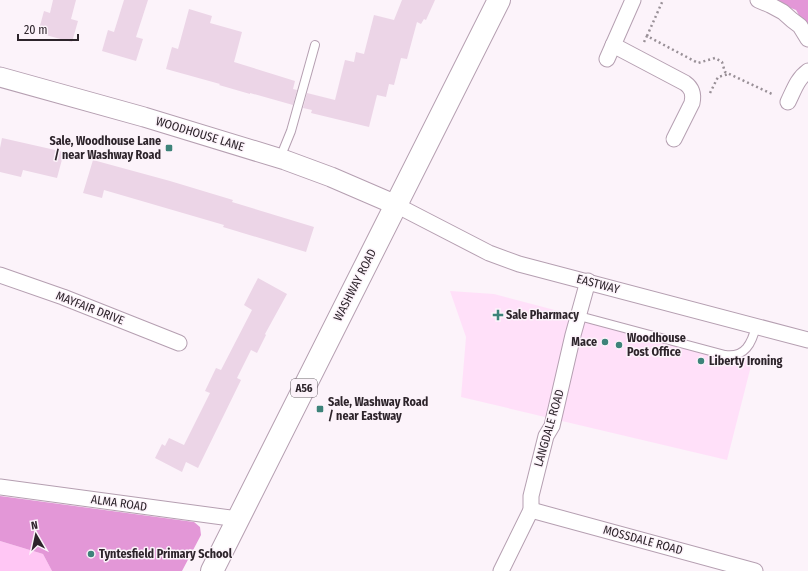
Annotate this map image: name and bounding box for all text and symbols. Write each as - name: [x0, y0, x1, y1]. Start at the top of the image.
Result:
- scale bar: [18, 16, 78, 42]
- text: 20 m: [24, 23, 48, 37]
- street label: WOODHOUSE LANE: [154, 114, 246, 154]
- place label: Sale, Woodhouse Lane / near Washway Road: [49, 134, 161, 162]
- marker: Sale, Woodhouse Lane / near Washway Road: [164, 143, 174, 153]
- street label: WASHWAY ROAD: [331, 247, 379, 323]
- street label: EASTWAY: [575, 272, 621, 296]
- street label: MAYFAIR DRIVE: [54, 289, 127, 328]
- place label: Sale Pharmacy: [506, 308, 579, 322]
- marker: Sale Pharmacy: [493, 310, 503, 320]
- place label: Woodhouse Post Office: [627, 331, 686, 359]
- place label: Mace: [571, 335, 597, 349]
- marker: Mace: [600, 337, 610, 347]
- marker: Woodhouse Post Office: [614, 340, 624, 350]
- place label: Liberty Ironing: [709, 354, 782, 368]
- marker: Liberty Ironing: [696, 356, 706, 366]
- road number: A56: [291, 379, 317, 397]
- street label: LANGDALE ROAD: [531, 388, 567, 468]
- place label: Sale, Washway Road / near Eastway: [328, 395, 428, 423]
- marker: Sale, Washway Road / near Eastway: [315, 404, 325, 414]
- street label: ALMA ROAD: [90, 492, 148, 514]
- north arrow: [16, 515, 56, 555]
- text: N: [30, 519, 39, 533]
- street label: MOSSDALE ROAD: [602, 523, 684, 557]
- place label: Tyntesfield Primary School: [99, 547, 233, 561]
- marker: Tyntesfield Primary School: [86, 549, 96, 559]

